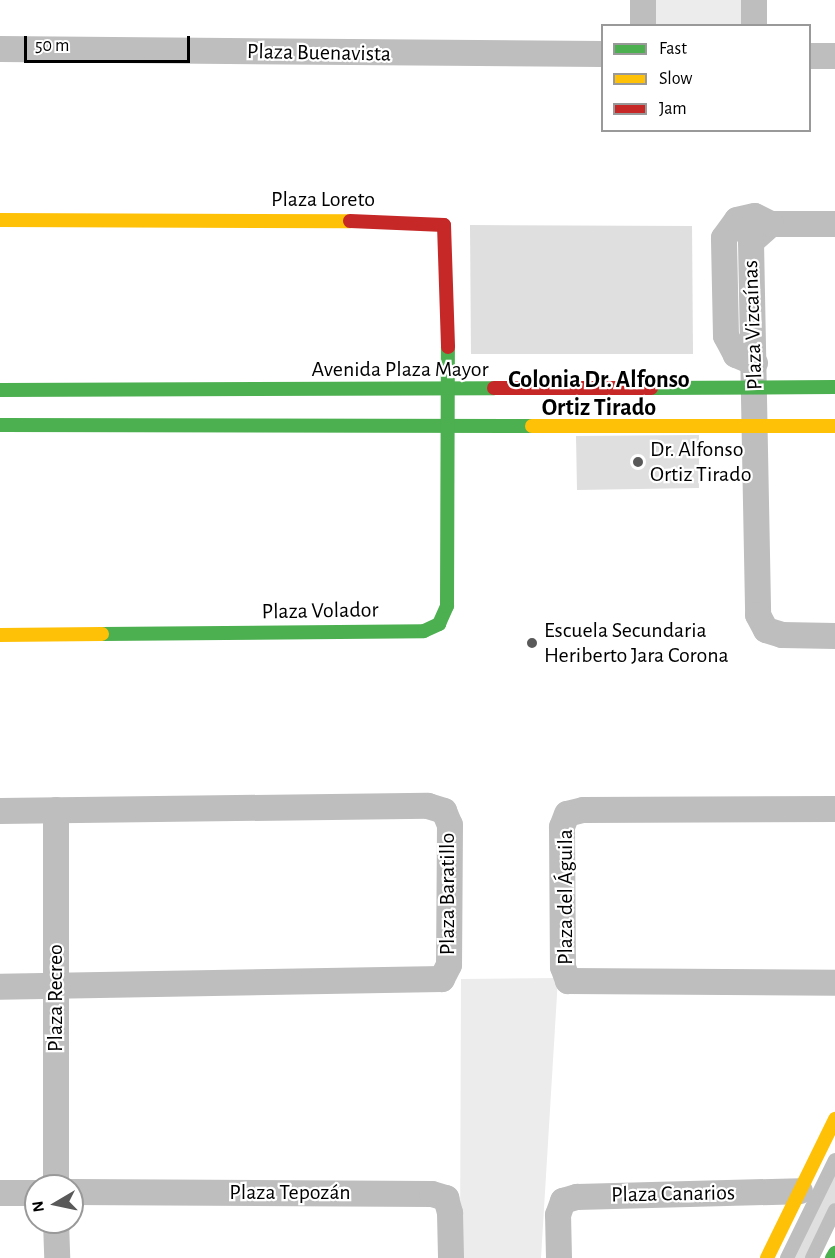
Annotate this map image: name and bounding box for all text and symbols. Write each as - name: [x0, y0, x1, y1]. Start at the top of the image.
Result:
- scale bar: [27, 24, 194, 62]
- legend: [601, 24, 811, 132]
- text: 50 m: [35, 37, 69, 55]
- street label: Plaza Buenavista: [247, 39, 391, 67]
- text: Fast: [659, 40, 687, 58]
- text: Slow: [659, 70, 692, 88]
- text: Jam: [659, 100, 687, 118]
- street label: Plaza Loreto: [271, 187, 375, 213]
- street label: Plaza Vizcaínas: [738, 260, 768, 390]
- street label: Avenida Plaza Mayor: [312, 357, 488, 383]
- district label: Colonia Dr. Alfonso Ortiz Tirado: [508, 367, 690, 423]
- place label: Dr. Alfonso Ortiz Tirado: [650, 436, 751, 488]
- marker: Dr. Alfonso Ortiz Tirado: [631, 455, 645, 469]
- street label: Plaza Volador: [261, 597, 379, 625]
- place label: Escuela Secundaria Heriberto Jara Corona: [544, 617, 729, 668]
- marker: Escuela Secundaria Heriberto Jara Corona: [525, 636, 539, 650]
- street label: Plaza del Águila: [553, 829, 579, 965]
- street label: Plaza Baratillo: [435, 833, 461, 955]
- street label: Plaza Recreo: [43, 944, 69, 1052]
- north arrow: [24, 1174, 84, 1234]
- street label: Plaza Tepozán: [229, 1180, 351, 1206]
- street label: Plaza Canarios: [611, 1180, 735, 1208]
- text: N: [29, 1200, 47, 1213]

